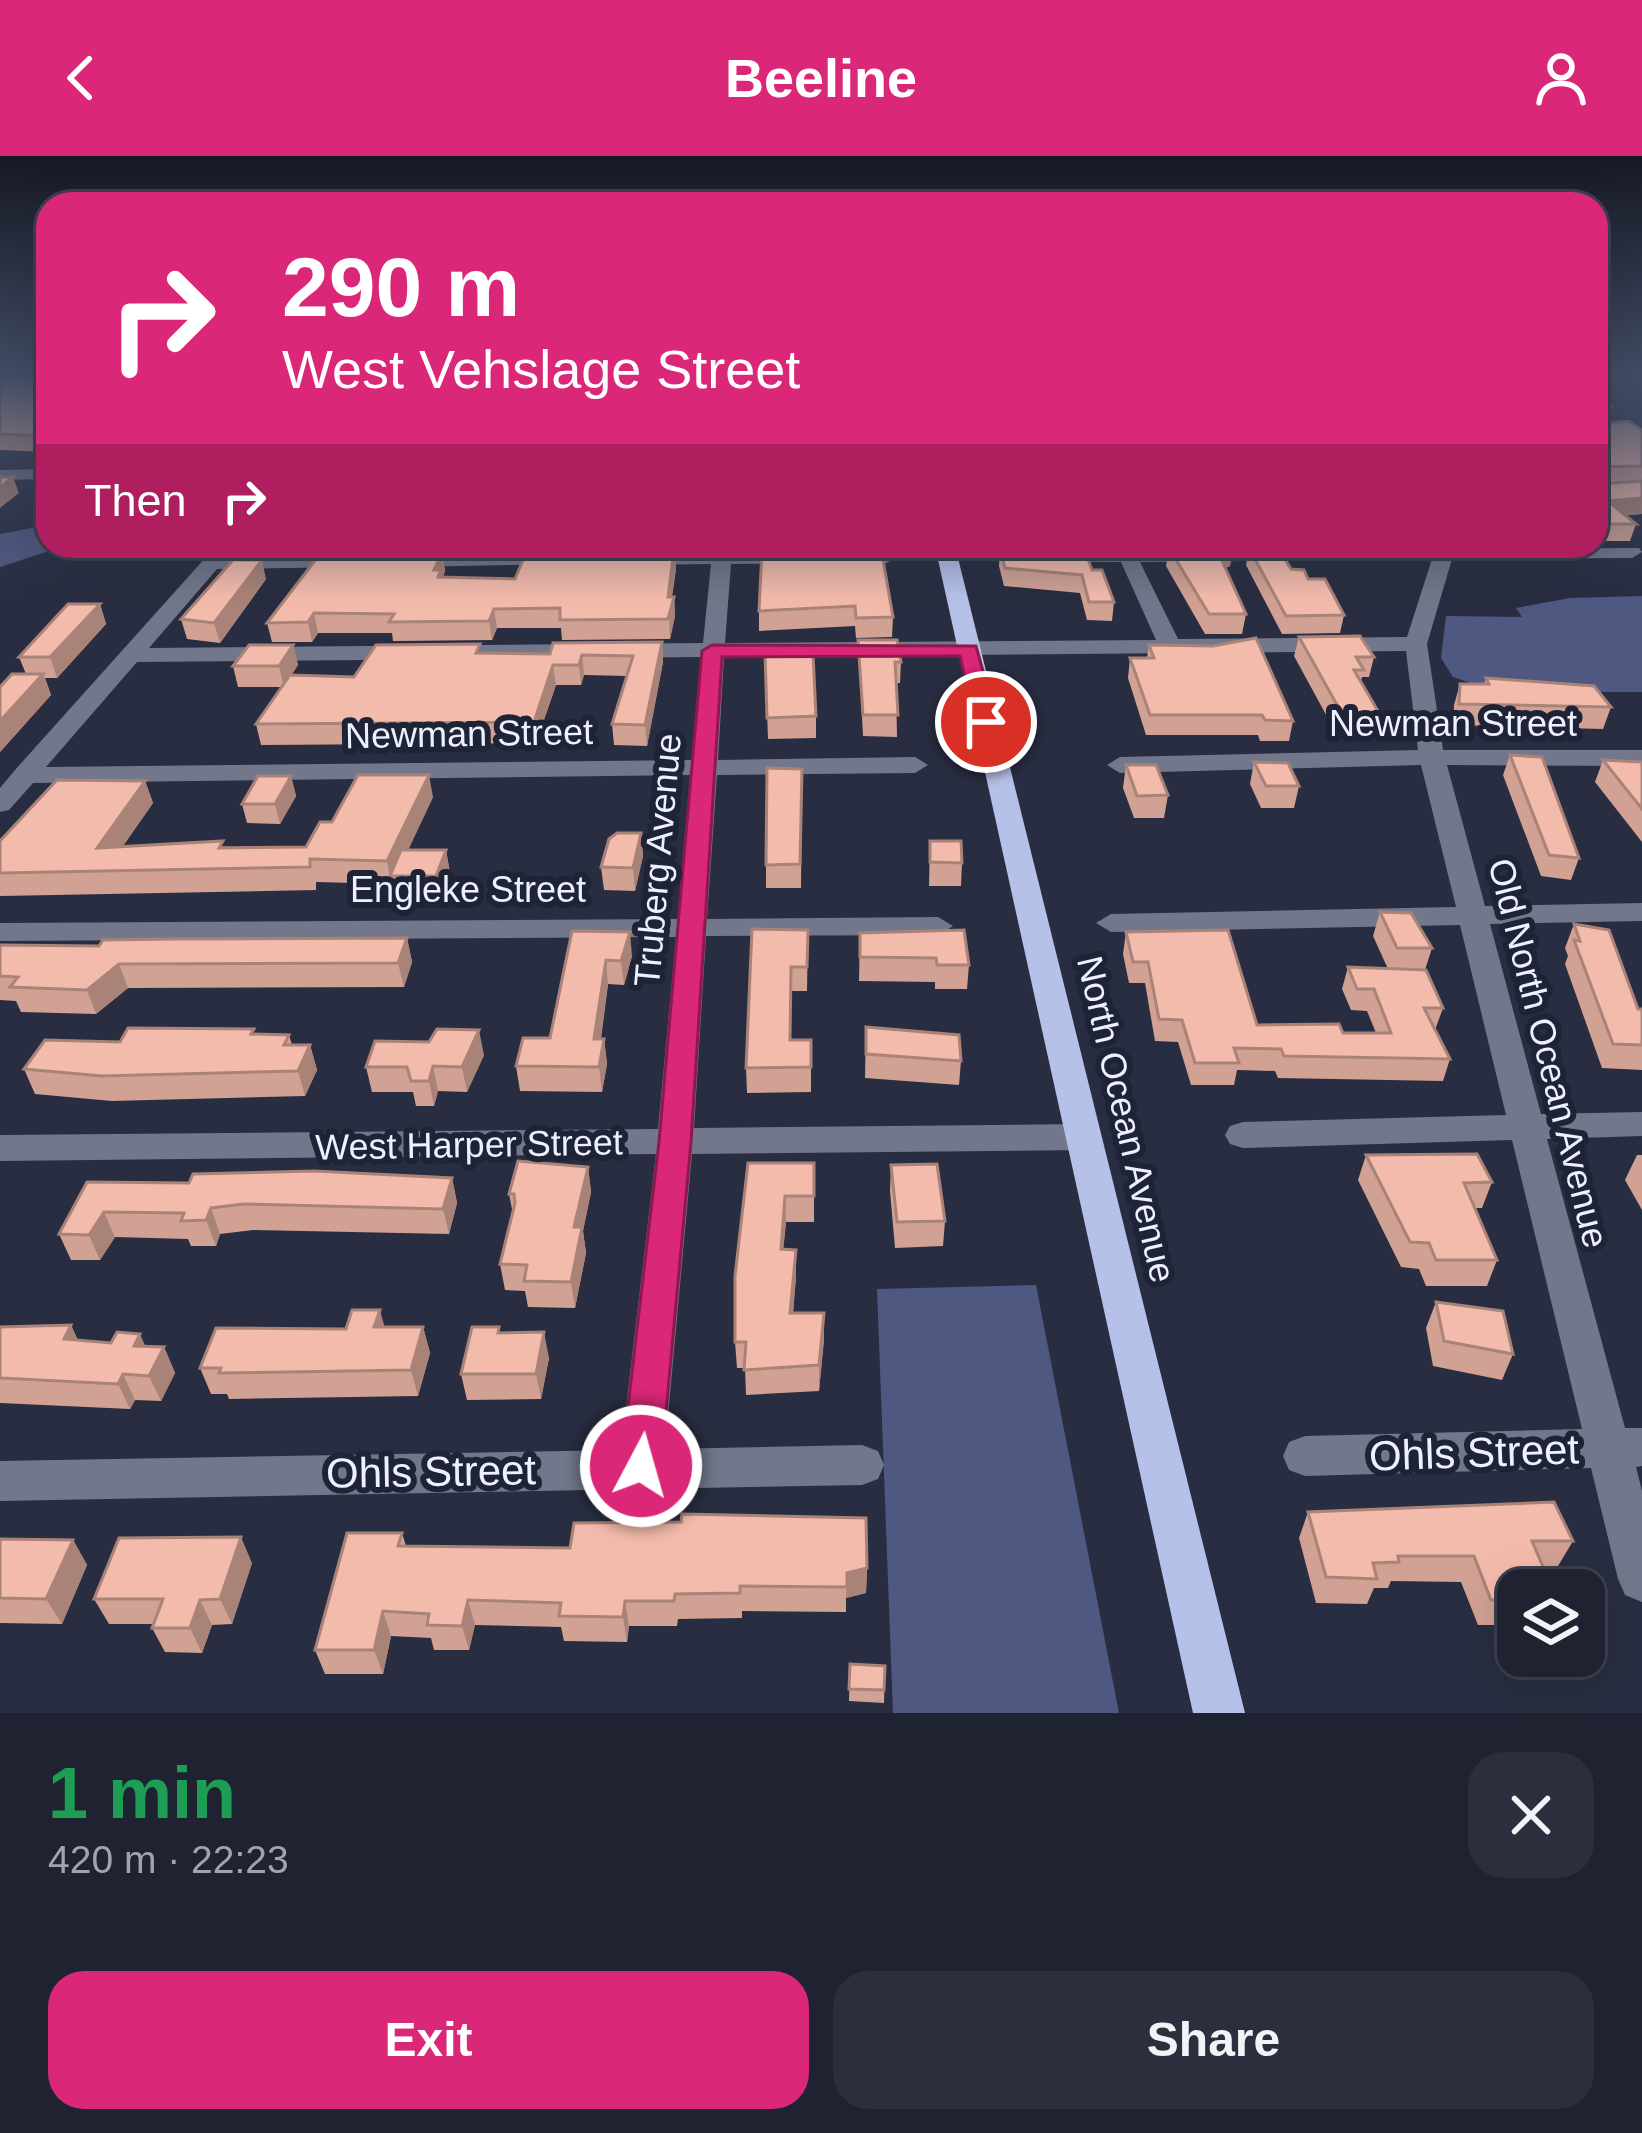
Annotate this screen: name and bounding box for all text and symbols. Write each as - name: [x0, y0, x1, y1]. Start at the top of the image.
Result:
- icon: back: [48, 45, 114, 111]
- icon: person: [1528, 45, 1594, 111]
- text: Beeline: [725, 48, 917, 108]
- icon: right: [84, 240, 240, 396]
- text: 290 m: [282, 240, 520, 334]
- text: West Vehslage Street: [282, 339, 800, 399]
- icon: right: [211, 468, 277, 534]
- text: Then: [84, 475, 187, 526]
- pin: [935, 671, 1037, 773]
- icon: arrive: [953, 689, 1019, 755]
- street label: Newman Street: [1329, 703, 1577, 744]
- street label: Newman Street: [345, 711, 593, 756]
- street label: Truberg Avenue: [626, 732, 689, 988]
- street label: Old North Ocean Avenue: [1480, 854, 1617, 1252]
- street label: Engleke Street: [350, 869, 586, 910]
- street label: North Ocean Avenue: [1069, 952, 1184, 1286]
- street label: West Harper Street: [315, 1121, 623, 1168]
- position arrow: [578, 1403, 704, 1529]
- street label: Ohls Street: [1368, 1425, 1580, 1480]
- street label: Ohls Street: [326, 1446, 537, 1497]
- map controls: [1497, 1569, 1605, 1677]
- button: layers: [1497, 1569, 1605, 1677]
- button: close: [1468, 1752, 1594, 1878]
- text: 1 min: [48, 1753, 236, 1833]
- text: 420 m · 22:23: [48, 1838, 289, 1881]
- button: Exit: [48, 1971, 809, 2109]
- button: Share: [833, 1971, 1594, 2109]

